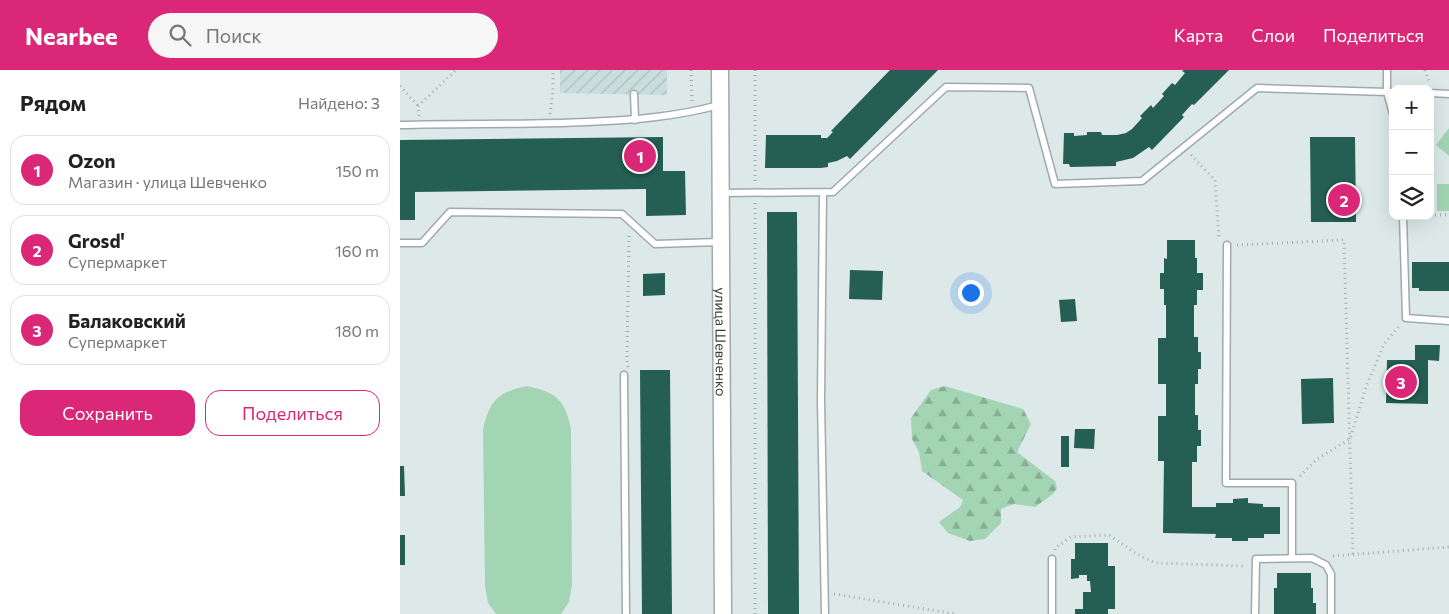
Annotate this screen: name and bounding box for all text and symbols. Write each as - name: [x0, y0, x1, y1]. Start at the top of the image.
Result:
- search box: [148, 13, 498, 58]
- text: Nearbee: [25, 21, 118, 50]
- icon: search: [166, 21, 194, 49]
- text: Поиск: [206, 24, 262, 47]
- text: Карта: [1174, 24, 1223, 46]
- text: Слои: [1251, 24, 1295, 46]
- text: Поделиться: [1323, 24, 1424, 46]
- map controls: [1389, 85, 1434, 220]
- button: +: [1389, 85, 1434, 130]
- text: Рядом: [20, 90, 86, 115]
- text: Найдено: 3: [298, 93, 380, 112]
- button: −: [1389, 130, 1434, 175]
- pin: 1: [624, 137, 656, 175]
- text: Ozon: [68, 149, 116, 172]
- text: 1: [33, 161, 41, 180]
- text: 150 m: [336, 161, 379, 180]
- text: Магазин · улица Шевченко: [68, 172, 267, 191]
- button: layers: [1389, 175, 1434, 220]
- pin: 2: [1328, 181, 1360, 219]
- text: Grosd': [68, 229, 125, 252]
- text: 2: [32, 241, 42, 260]
- text: 160 m: [335, 241, 379, 260]
- text: Супермаркет: [68, 252, 167, 271]
- your location: [958, 280, 984, 306]
- street label: улица Шевченко: [713, 288, 730, 396]
- text: Балаковский: [68, 309, 186, 332]
- text: 3: [32, 321, 42, 340]
- text: 180 m: [335, 321, 379, 340]
- text: Супермаркет: [68, 332, 167, 351]
- pin: 3: [1385, 363, 1417, 401]
- button: Сохранить: [20, 390, 195, 436]
- button: Поделиться: [205, 390, 380, 436]

